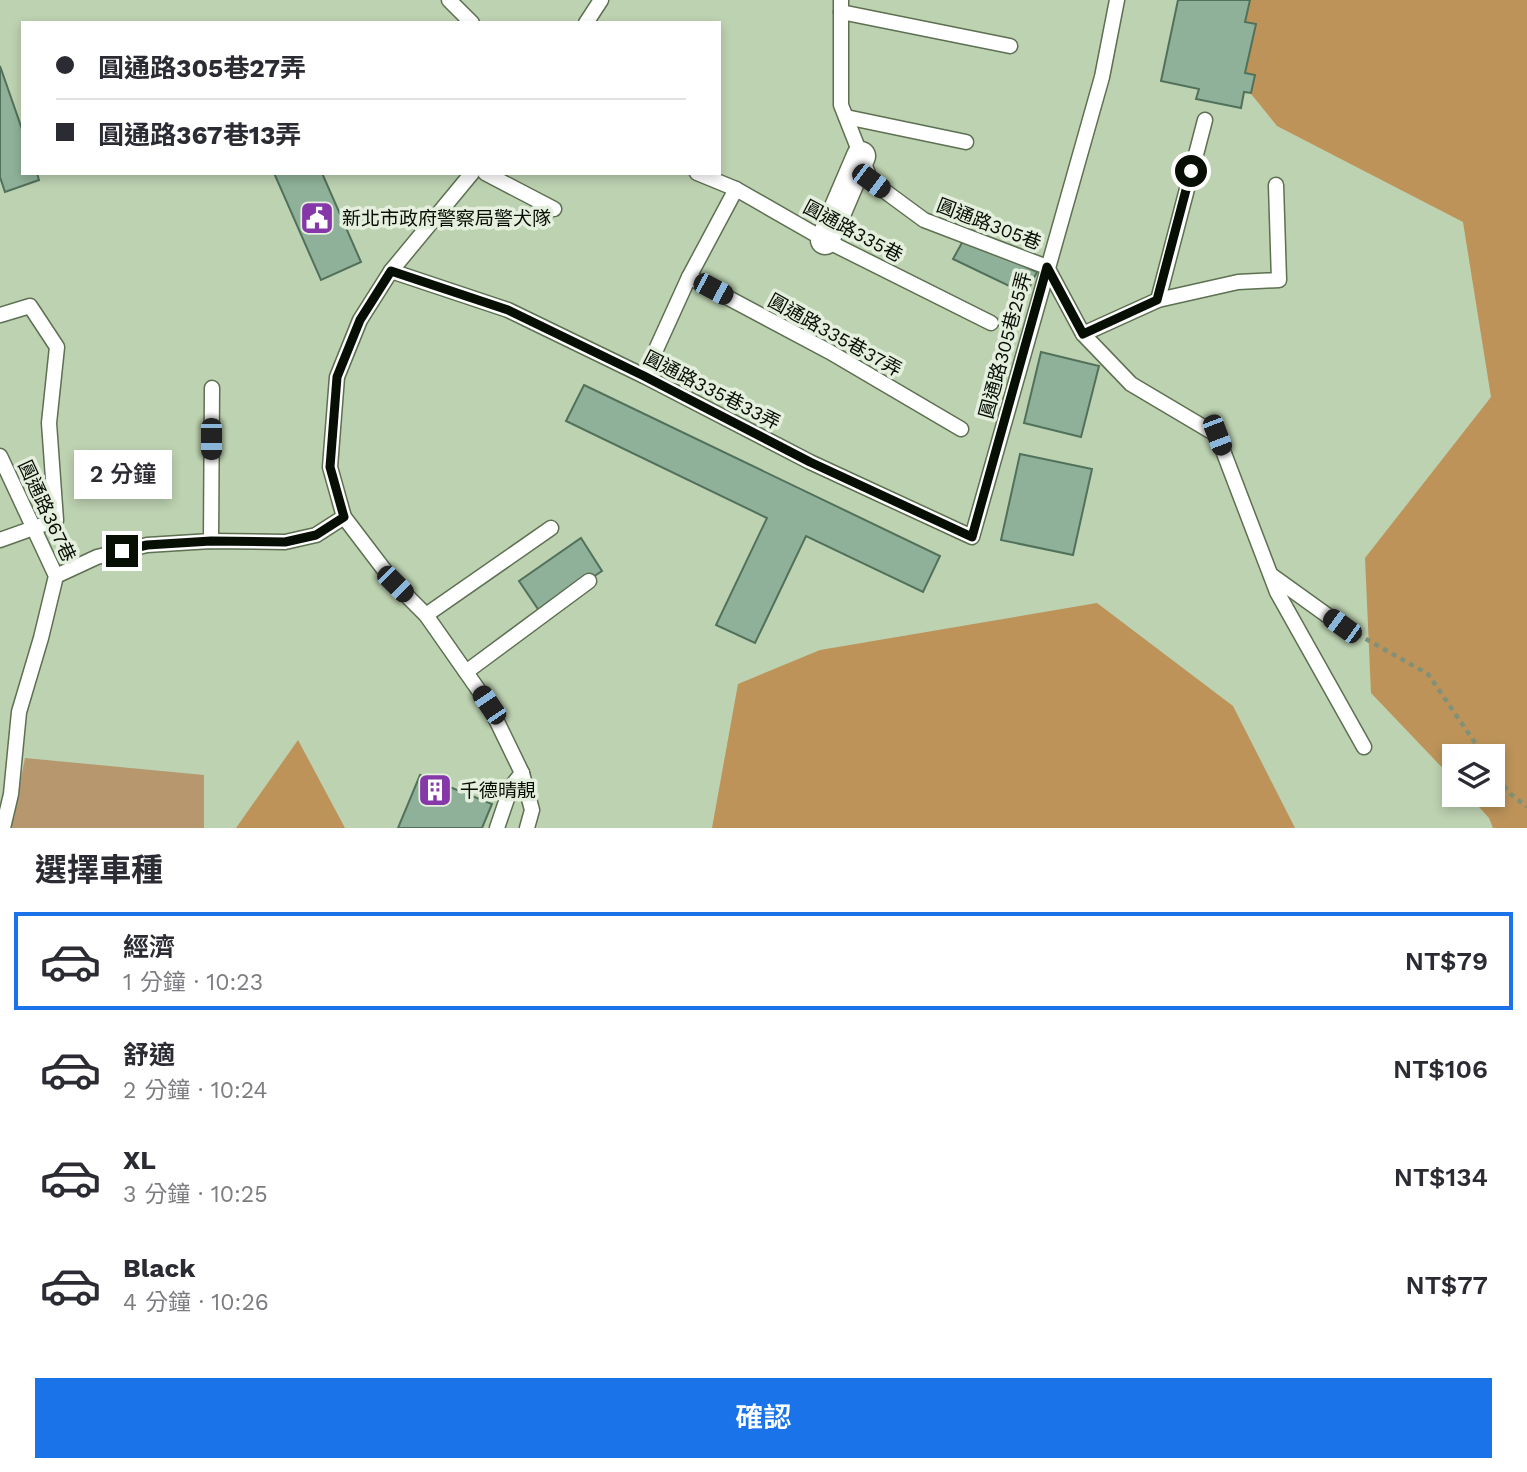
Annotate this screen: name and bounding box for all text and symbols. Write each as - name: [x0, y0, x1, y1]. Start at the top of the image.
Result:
- text: 圓通路305巷27弄: [98, 53, 306, 83]
- text: 圓通路367巷13弄: [98, 120, 301, 150]
- route start: [1175, 155, 1207, 187]
- car: [848, 160, 895, 202]
- street label: 圓通路305巷: [934, 194, 1044, 254]
- street label: 圓通路335巷: [799, 195, 907, 267]
- public building icon: 新北市政府警察局警犬隊: [298, 199, 336, 237]
- place label: 新北市政府警察局警犬隊: [342, 207, 551, 230]
- street label: 圓通路305巷25弄: [974, 269, 1036, 421]
- car: [690, 270, 737, 308]
- street label: 圓通路335巷37弄: [764, 289, 906, 381]
- street label: 圓通路335巷33弄: [640, 346, 784, 434]
- car: [1200, 412, 1235, 458]
- car: [201, 418, 222, 460]
- callout: 2 分鐘: [73, 449, 171, 498]
- street label: 圓通路367巷: [14, 457, 80, 565]
- text: 2 分鐘: [90, 461, 156, 488]
- route end: [106, 535, 138, 567]
- car: [373, 562, 418, 606]
- car: [1319, 605, 1366, 647]
- car: [469, 682, 510, 728]
- map controls: [1442, 744, 1505, 807]
- button: layers: [1442, 744, 1505, 807]
- building icon: 千德晴靚: [416, 771, 454, 809]
- place label: 千德晴靚: [460, 779, 536, 802]
- text: 選擇車種: [35, 851, 163, 889]
- icon: car: [39, 930, 102, 993]
- text: 經濟: [123, 932, 175, 962]
- text: NT$79: [1405, 946, 1488, 976]
- text: 1 分鐘 · 10:23: [123, 969, 263, 996]
- icon: car: [39, 1038, 102, 1101]
- text: 舒適: [123, 1040, 175, 1070]
- text: NT$106: [1393, 1054, 1488, 1084]
- text: 2 分鐘 · 10:24: [123, 1077, 268, 1104]
- text: XL: [123, 1145, 156, 1175]
- icon: car: [39, 1146, 102, 1209]
- text: NT$134: [1394, 1162, 1488, 1192]
- text: 3 分鐘 · 10:25: [123, 1181, 268, 1208]
- text: Black: [123, 1253, 195, 1283]
- icon: car: [39, 1254, 102, 1317]
- text: NT$77: [1406, 1270, 1488, 1300]
- text: 4 分鐘 · 10:26: [123, 1289, 269, 1316]
- button: 確認: [35, 1378, 1492, 1458]

